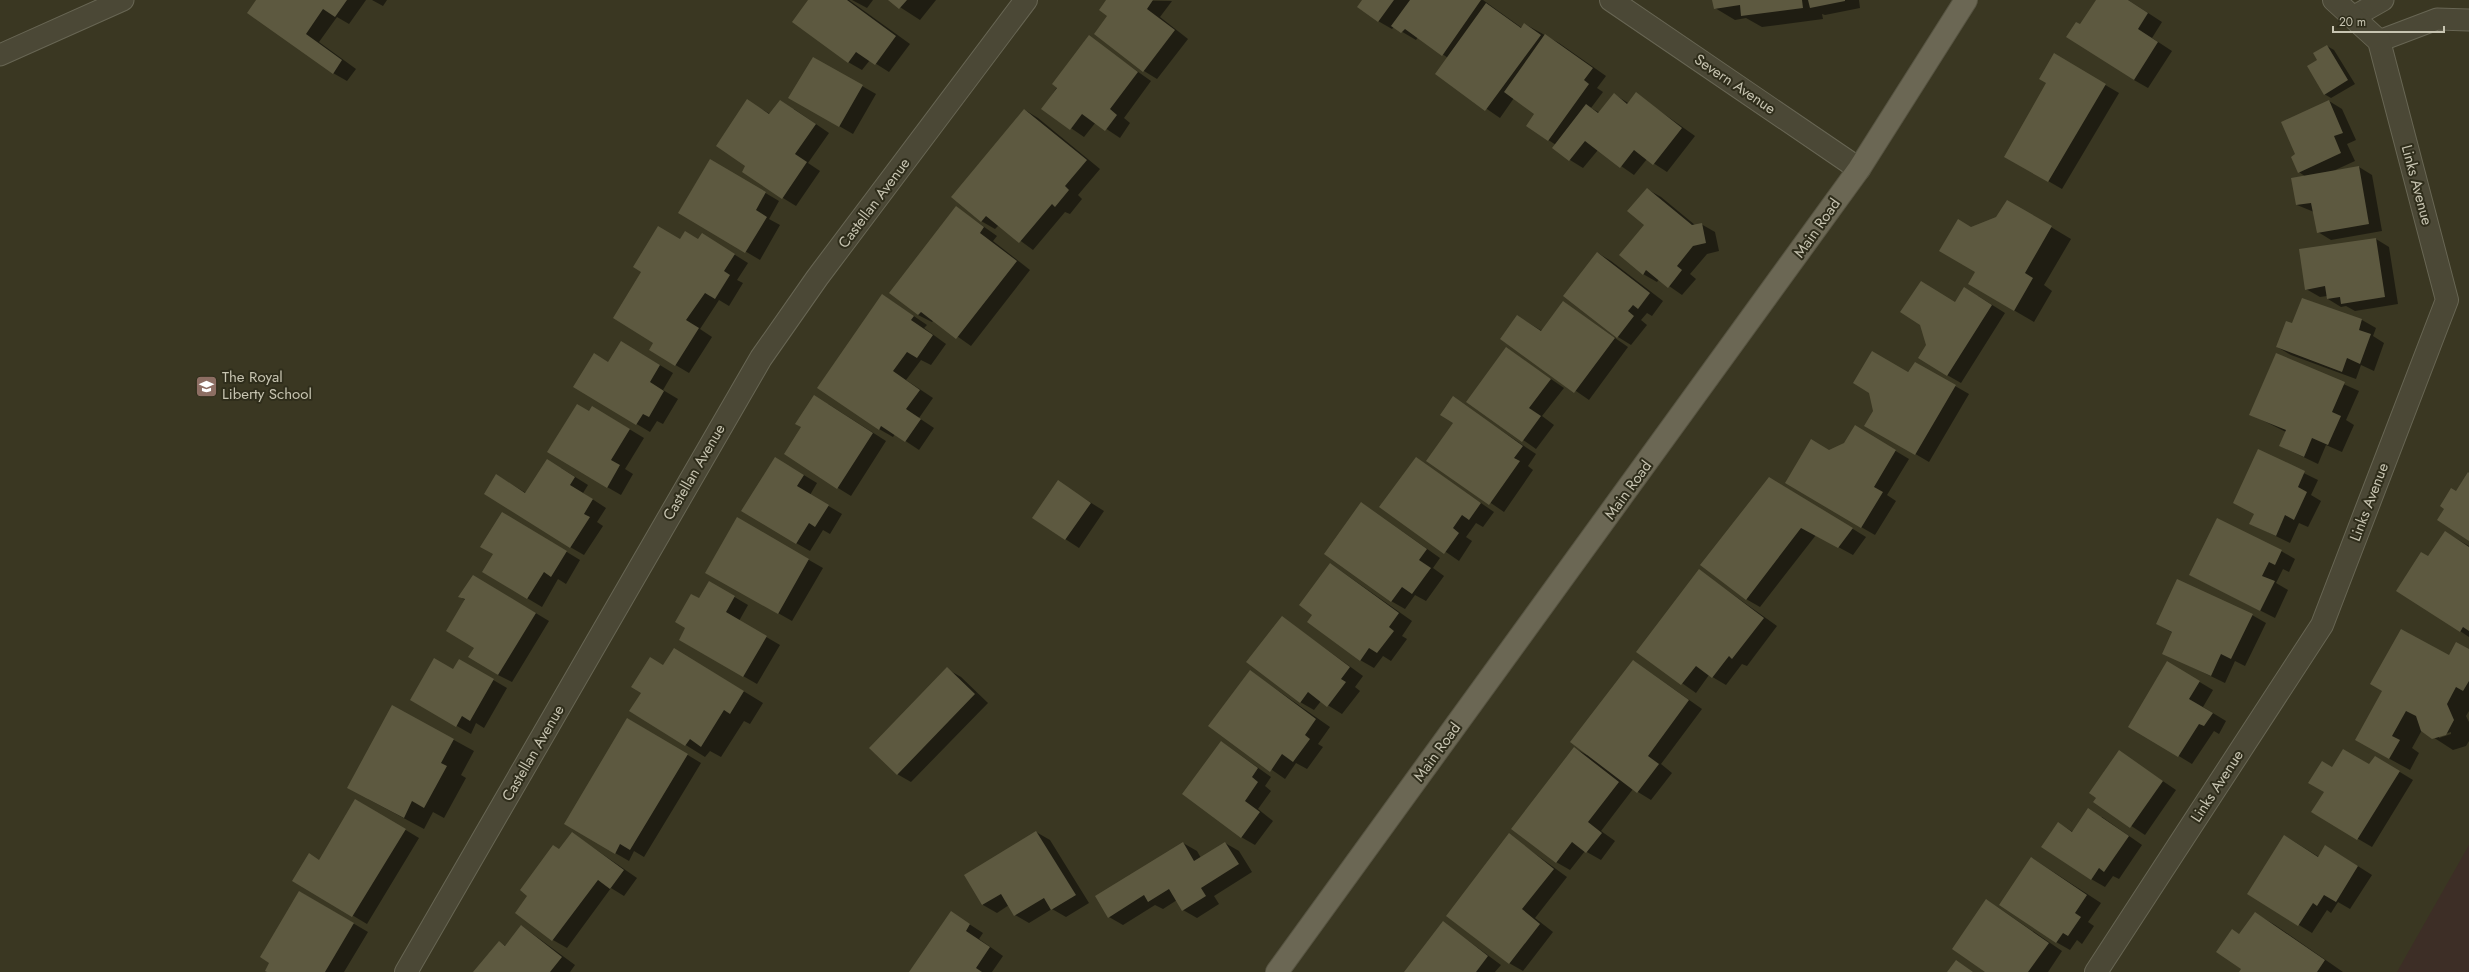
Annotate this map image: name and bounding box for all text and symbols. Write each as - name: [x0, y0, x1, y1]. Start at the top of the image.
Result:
- scale bar: [2333, 8, 2444, 34]
- text: 20 m: [2339, 13, 2366, 31]
- street label: Severn Avenue: [1690, 49, 1780, 120]
- street label: Links Avenue: [2396, 142, 2438, 228]
- street label: Castellan Avenue: [833, 153, 915, 253]
- street label: Main Road: [1788, 194, 1846, 262]
- place label: The Royal Liberty School: [222, 366, 312, 405]
- school or university icon: The Royal Liberty School: [193, 373, 219, 399]
- street label: Castellan Avenue: [657, 419, 731, 524]
- street label: Main Road: [1599, 456, 1657, 524]
- street label: Links Avenue: [2344, 459, 2394, 544]
- street label: Castellan Avenue: [496, 700, 570, 805]
- street label: Main Road: [1408, 718, 1466, 786]
- street label: Links Avenue: [2185, 745, 2249, 827]

